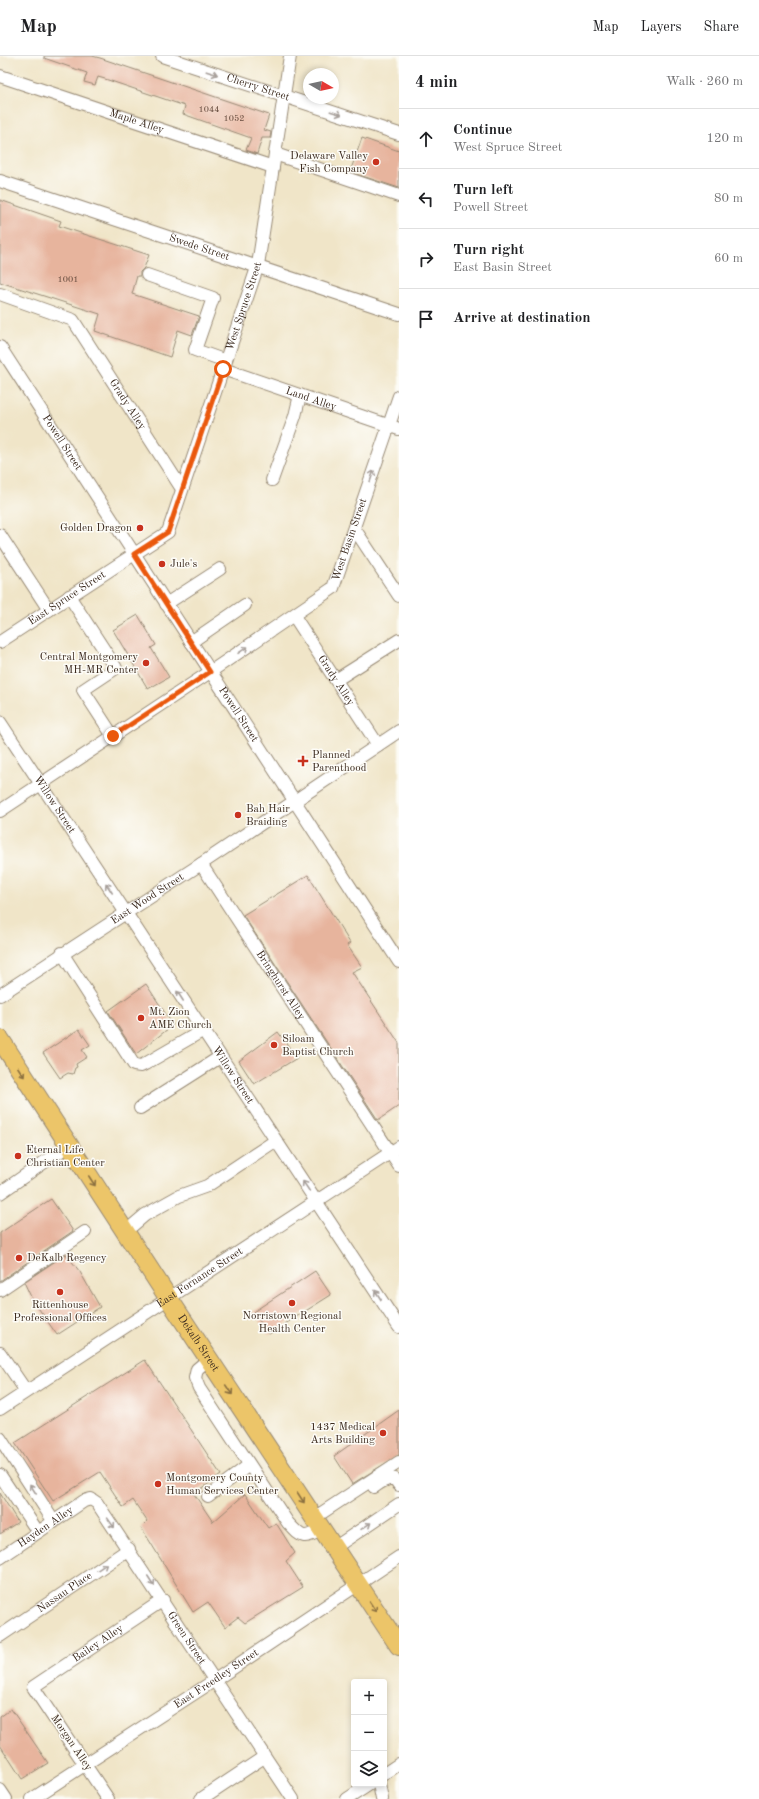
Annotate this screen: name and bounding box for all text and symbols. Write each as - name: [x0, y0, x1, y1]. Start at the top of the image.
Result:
- text: Map: [20, 18, 57, 37]
- text: Map: [593, 20, 619, 34]
- text: Layers: [641, 20, 682, 34]
- text: Share: [704, 20, 739, 34]
- north arrow: [303, 68, 339, 104]
- one-way arrow: [206, 69, 218, 77]
- street label: Cherry Street: [225, 72, 291, 103]
- text: 4 min: [415, 74, 458, 91]
- text: Walk · 260 m: [666, 75, 743, 88]
- house number: 1044: [199, 105, 219, 114]
- street label: Maple Alley: [108, 107, 165, 136]
- one-way arrow: [329, 110, 342, 117]
- house number: 1052: [224, 114, 244, 123]
- text: Continue: [453, 123, 512, 138]
- icon: ahead: [415, 128, 437, 150]
- text: 120 m: [706, 132, 743, 145]
- text: West Spruce Street: [453, 141, 562, 154]
- place label: Delaware Valley Fish Company: [290, 151, 368, 175]
- marker: Delaware Valley Fish Company: [371, 157, 381, 167]
- text: Turn left: [453, 183, 513, 198]
- icon: left: [415, 188, 437, 210]
- text: 80 m: [714, 192, 743, 205]
- text: Powell Street: [453, 201, 528, 214]
- street label: Swede Street: [168, 232, 231, 263]
- text: Turn right: [453, 243, 524, 258]
- icon: right: [415, 248, 437, 270]
- text: 60 m: [714, 252, 743, 265]
- street label: West Spruce Street: [224, 261, 264, 352]
- text: East Basin Street: [453, 261, 552, 274]
- house number: 1001: [58, 275, 78, 284]
- icon: arrive: [415, 308, 437, 330]
- text: Arrive at destination: [453, 311, 591, 326]
- route start: [214, 360, 232, 378]
- street label: Grady Alley: [107, 377, 148, 432]
- street label: Land Alley: [284, 385, 338, 413]
- street label: Powell Street: [40, 413, 84, 472]
- one-way arrow: [369, 470, 376, 483]
- street label: West Basin Street: [330, 497, 369, 582]
- place label: Golden Dragon: [60, 523, 132, 534]
- marker: Golden Dragon: [135, 523, 145, 533]
- marker: Jule's: [157, 559, 167, 569]
- place label: Jule's: [170, 559, 197, 570]
- street label: East Spruce Street: [26, 569, 108, 627]
- one-way arrow: [237, 646, 248, 654]
- place label: Central Montgomery MH-MR Center: [40, 652, 138, 676]
- street label: Grady Alley: [316, 653, 356, 708]
- marker: Central Montgomery MH-MR Center: [141, 658, 151, 668]
- street label: Powell Street: [216, 685, 260, 744]
- route end: [104, 727, 122, 745]
- place label: Planned Parenthood: [312, 750, 367, 774]
- marker: Planned Parenthood: [297, 755, 309, 767]
- street label: Willow Street: [32, 774, 77, 835]
- place label: Bah Hair Braiding: [246, 804, 290, 828]
- marker: Bah Hair Braiding: [233, 810, 243, 820]
- street label: East Wood Street: [109, 871, 186, 927]
- one-way arrow: [104, 882, 112, 894]
- street label: Bringhurst Alley: [254, 949, 307, 1022]
- one-way arrow: [176, 991, 184, 1002]
- place label: Mt. Zion AME Church: [149, 1007, 212, 1031]
- marker: Mt. Zion AME Church: [136, 1013, 146, 1023]
- place label: Siloam Baptist Church: [282, 1034, 354, 1058]
- marker: Siloam Baptist Church: [269, 1040, 279, 1050]
- street label: Willow Street: [210, 1044, 256, 1106]
- one-way arrow: [17, 1066, 25, 1077]
- place label: Eternal Life Christian Center: [26, 1145, 105, 1169]
- marker: Eternal Life Christian Center: [13, 1151, 23, 1161]
- one-way arrow: [88, 1175, 96, 1186]
- one-way arrow: [302, 1181, 310, 1192]
- street label: East Fornance Street: [155, 1245, 245, 1310]
- marker: DeKalb Regency: [14, 1253, 24, 1263]
- place label: DeKalb Regency: [27, 1253, 107, 1264]
- marker: Rittenhouse Professional Offices: [55, 1287, 65, 1297]
- one-way arrow: [373, 1289, 381, 1301]
- marker: Norristown Regional Health Center: [287, 1298, 297, 1308]
- place label: Rittenhouse Professional Offices: [13, 1300, 107, 1324]
- place label: Norristown Regional Health Center: [242, 1311, 342, 1335]
- street label: Dekalb Street: [175, 1313, 221, 1374]
- one-way arrow: [225, 1384, 233, 1395]
- place label: 1437 Medical Arts Building: [310, 1422, 375, 1446]
- marker: 1437 Medical Arts Building: [378, 1428, 388, 1438]
- place label: Montgomery County Human Services Center: [166, 1473, 279, 1497]
- marker: Montgomery County Human Services Center: [153, 1479, 163, 1489]
- one-way arrow: [29, 1484, 37, 1495]
- one-way arrow: [297, 1492, 305, 1503]
- street label: Hayden Alley: [16, 1504, 75, 1550]
- one-way arrow: [107, 1517, 115, 1528]
- one-way arrow: [361, 1522, 372, 1530]
- one-way arrow: [96, 1563, 107, 1571]
- street label: Nassau Place: [35, 1570, 94, 1615]
- one-way arrow: [146, 1576, 155, 1587]
- one-way arrow: [369, 1601, 377, 1612]
- street label: Green Street: [165, 1610, 208, 1667]
- street label: Bailey Alley: [71, 1623, 125, 1664]
- street label: East Freedley Street: [172, 1647, 261, 1711]
- map controls: [351, 1679, 387, 1787]
- button: +: [351, 1679, 387, 1715]
- street label: Morgan Alley: [48, 1713, 94, 1773]
- button: −: [351, 1715, 387, 1751]
- button: layers: [351, 1751, 387, 1787]

